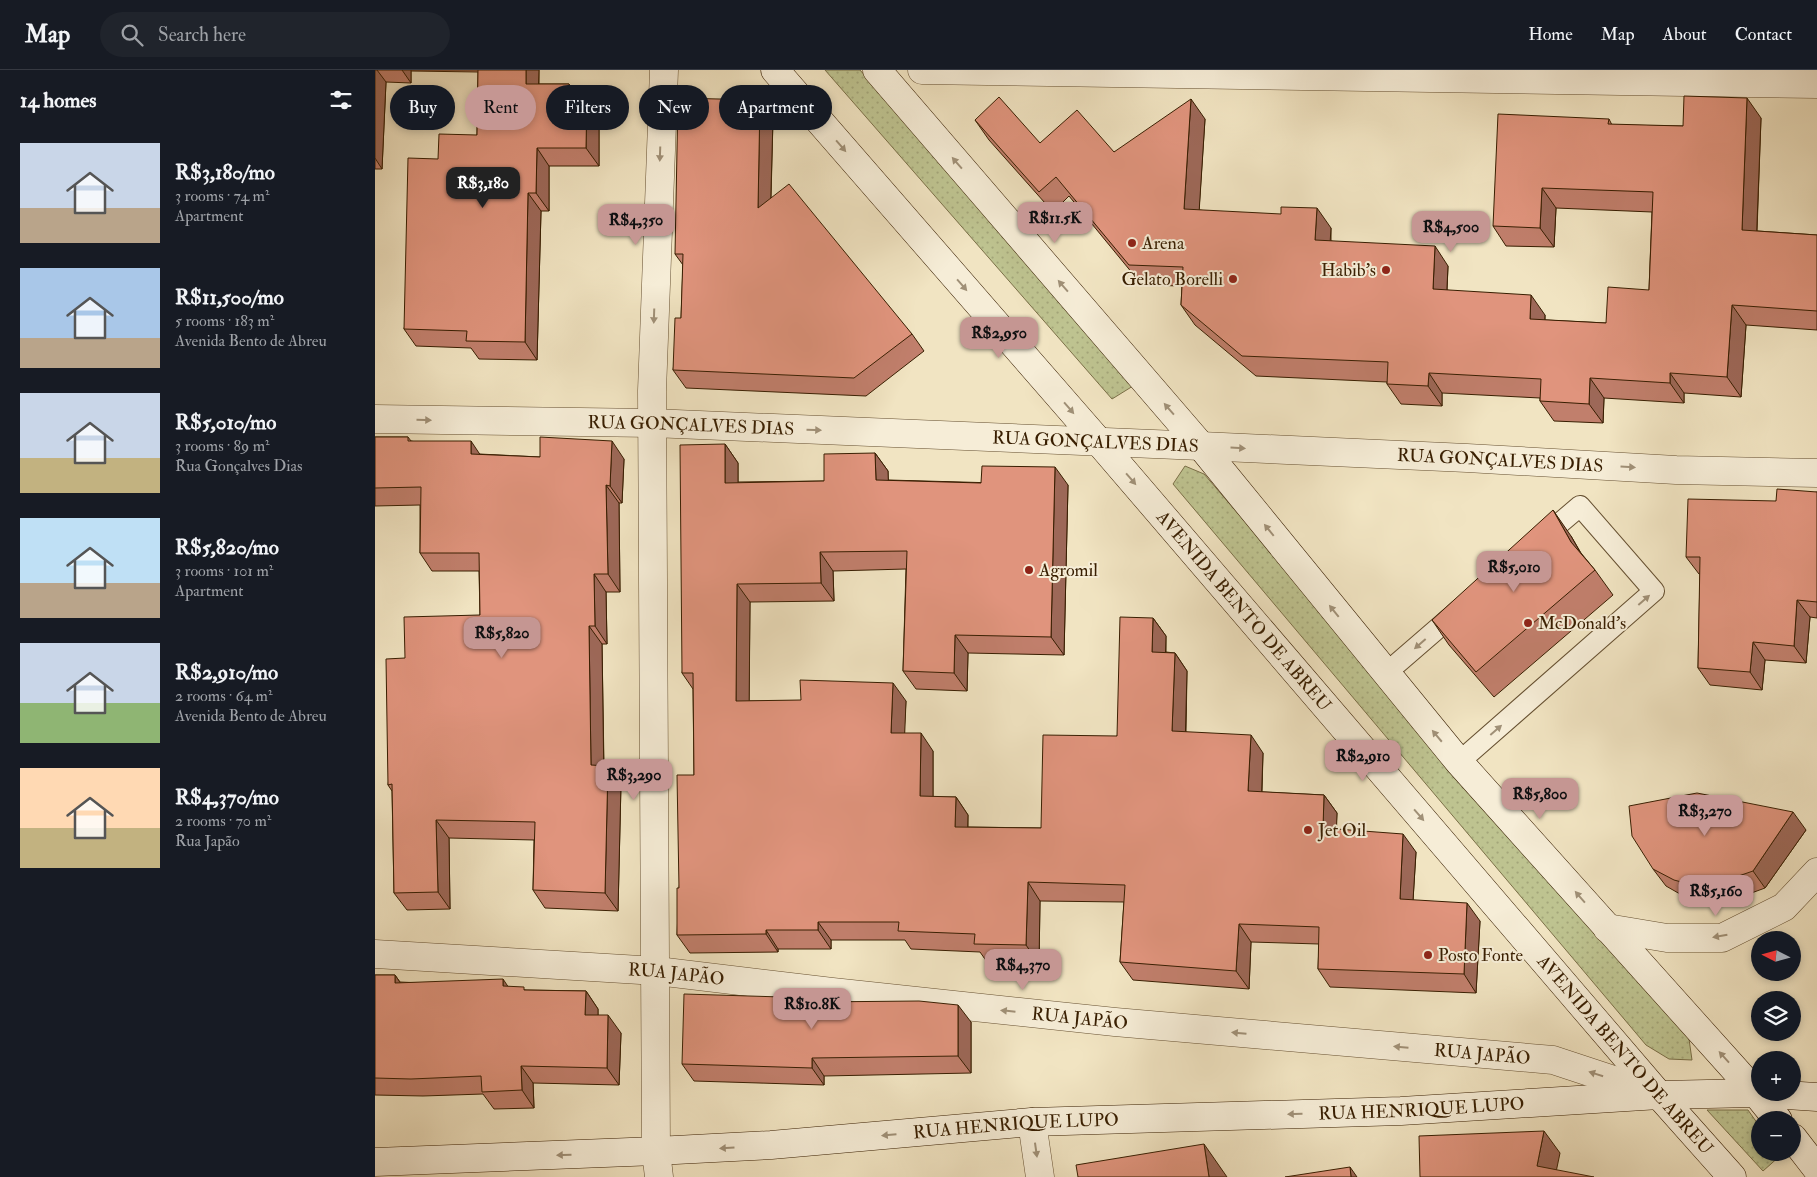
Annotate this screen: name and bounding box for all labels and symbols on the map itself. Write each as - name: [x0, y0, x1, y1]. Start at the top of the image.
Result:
- one-way arrow: [835, 140, 847, 152]
- one-way arrow: [656, 146, 664, 162]
- one-way arrow: [951, 157, 963, 169]
- pin: R$3,180: [437, 166, 529, 209]
- pin: R$11.5K: [1009, 202, 1101, 244]
- pin: R$4,350: [590, 204, 682, 246]
- pin: R$4,500: [1405, 210, 1497, 253]
- place label: Arena: [1141, 232, 1185, 255]
- marker: Arena: [1126, 237, 1138, 249]
- place label: Habib's: [1321, 259, 1376, 282]
- marker: Habib's: [1380, 264, 1392, 276]
- place label: Gelato Borelli: [1121, 268, 1223, 291]
- marker: Gelato Borelli: [1227, 273, 1239, 285]
- one-way arrow: [957, 279, 968, 292]
- one-way arrow: [1057, 280, 1069, 292]
- one-way arrow: [650, 308, 658, 324]
- pin: R$2,950: [953, 316, 1045, 359]
- one-way arrow: [1063, 401, 1075, 413]
- one-way arrow: [1164, 403, 1175, 415]
- street label: RUA GONÇALVES DIAS: [587, 411, 795, 440]
- one-way arrow: [416, 416, 432, 424]
- one-way arrow: [806, 426, 822, 434]
- street label: RUA GONÇALVES DIAS: [992, 426, 1199, 457]
- street label: RUA GONÇALVES DIAS: [1396, 443, 1604, 477]
- one-way arrow: [1230, 444, 1246, 452]
- one-way arrow: [1620, 464, 1636, 472]
- one-way arrow: [1125, 472, 1136, 485]
- street label: AVENIDA BENTO DE ABREU: [1151, 505, 1336, 716]
- one-way arrow: [1264, 524, 1275, 536]
- pin: R$5,010: [1468, 550, 1560, 593]
- place label: Agromil: [1038, 559, 1098, 582]
- marker: Agromil: [1023, 564, 1035, 576]
- one-way arrow: [1638, 594, 1650, 606]
- one-way arrow: [1329, 604, 1340, 617]
- place label: McDonald's: [1538, 612, 1626, 635]
- pin: R$5,820: [456, 616, 548, 659]
- marker: McDonald's: [1522, 617, 1534, 629]
- one-way arrow: [1413, 639, 1426, 650]
- one-way arrow: [1489, 724, 1501, 736]
- one-way arrow: [1432, 730, 1443, 743]
- pin: R$2,910: [1317, 740, 1409, 782]
- pin: R$3,290: [588, 758, 680, 801]
- pin: R$5,800: [1494, 778, 1586, 820]
- pin: R$3,270: [1659, 794, 1751, 837]
- one-way arrow: [1413, 808, 1424, 821]
- place label: Jet Oil: [1317, 819, 1367, 842]
- marker: Jet Oil: [1302, 824, 1314, 836]
- pin: R$5,160: [1670, 874, 1762, 917]
- one-way arrow: [1575, 891, 1586, 903]
- north arrow: [1751, 931, 1801, 981]
- one-way arrow: [1712, 933, 1728, 941]
- place label: Posto Fonte: [1438, 944, 1524, 967]
- pin: R$4,370: [977, 948, 1069, 991]
- marker: Posto Fonte: [1422, 949, 1434, 961]
- street label: AVENIDA BENTO DE ABREU: [1532, 949, 1718, 1159]
- street label: RUA JAPÃO: [627, 958, 726, 991]
- pin: R$10.8K: [766, 988, 858, 1030]
- street label: RUA JAPÃO: [1031, 1002, 1129, 1035]
- one-way arrow: [999, 1007, 1015, 1015]
- one-way arrow: [1231, 1029, 1247, 1037]
- street label: RUA JAPÃO: [1433, 1038, 1531, 1070]
- one-way arrow: [1393, 1043, 1409, 1051]
- one-way arrow: [1718, 1051, 1730, 1063]
- one-way arrow: [1588, 1070, 1603, 1077]
- street label: RUA HENRIQUE LUPO: [1318, 1092, 1525, 1125]
- street label: RUA HENRIQUE LUPO: [912, 1108, 1119, 1144]
- one-way arrow: [1287, 1110, 1303, 1118]
- one-way arrow: [880, 1131, 896, 1139]
- one-way arrow: [1032, 1142, 1040, 1158]
- one-way arrow: [718, 1144, 734, 1152]
- one-way arrow: [556, 1151, 572, 1159]

